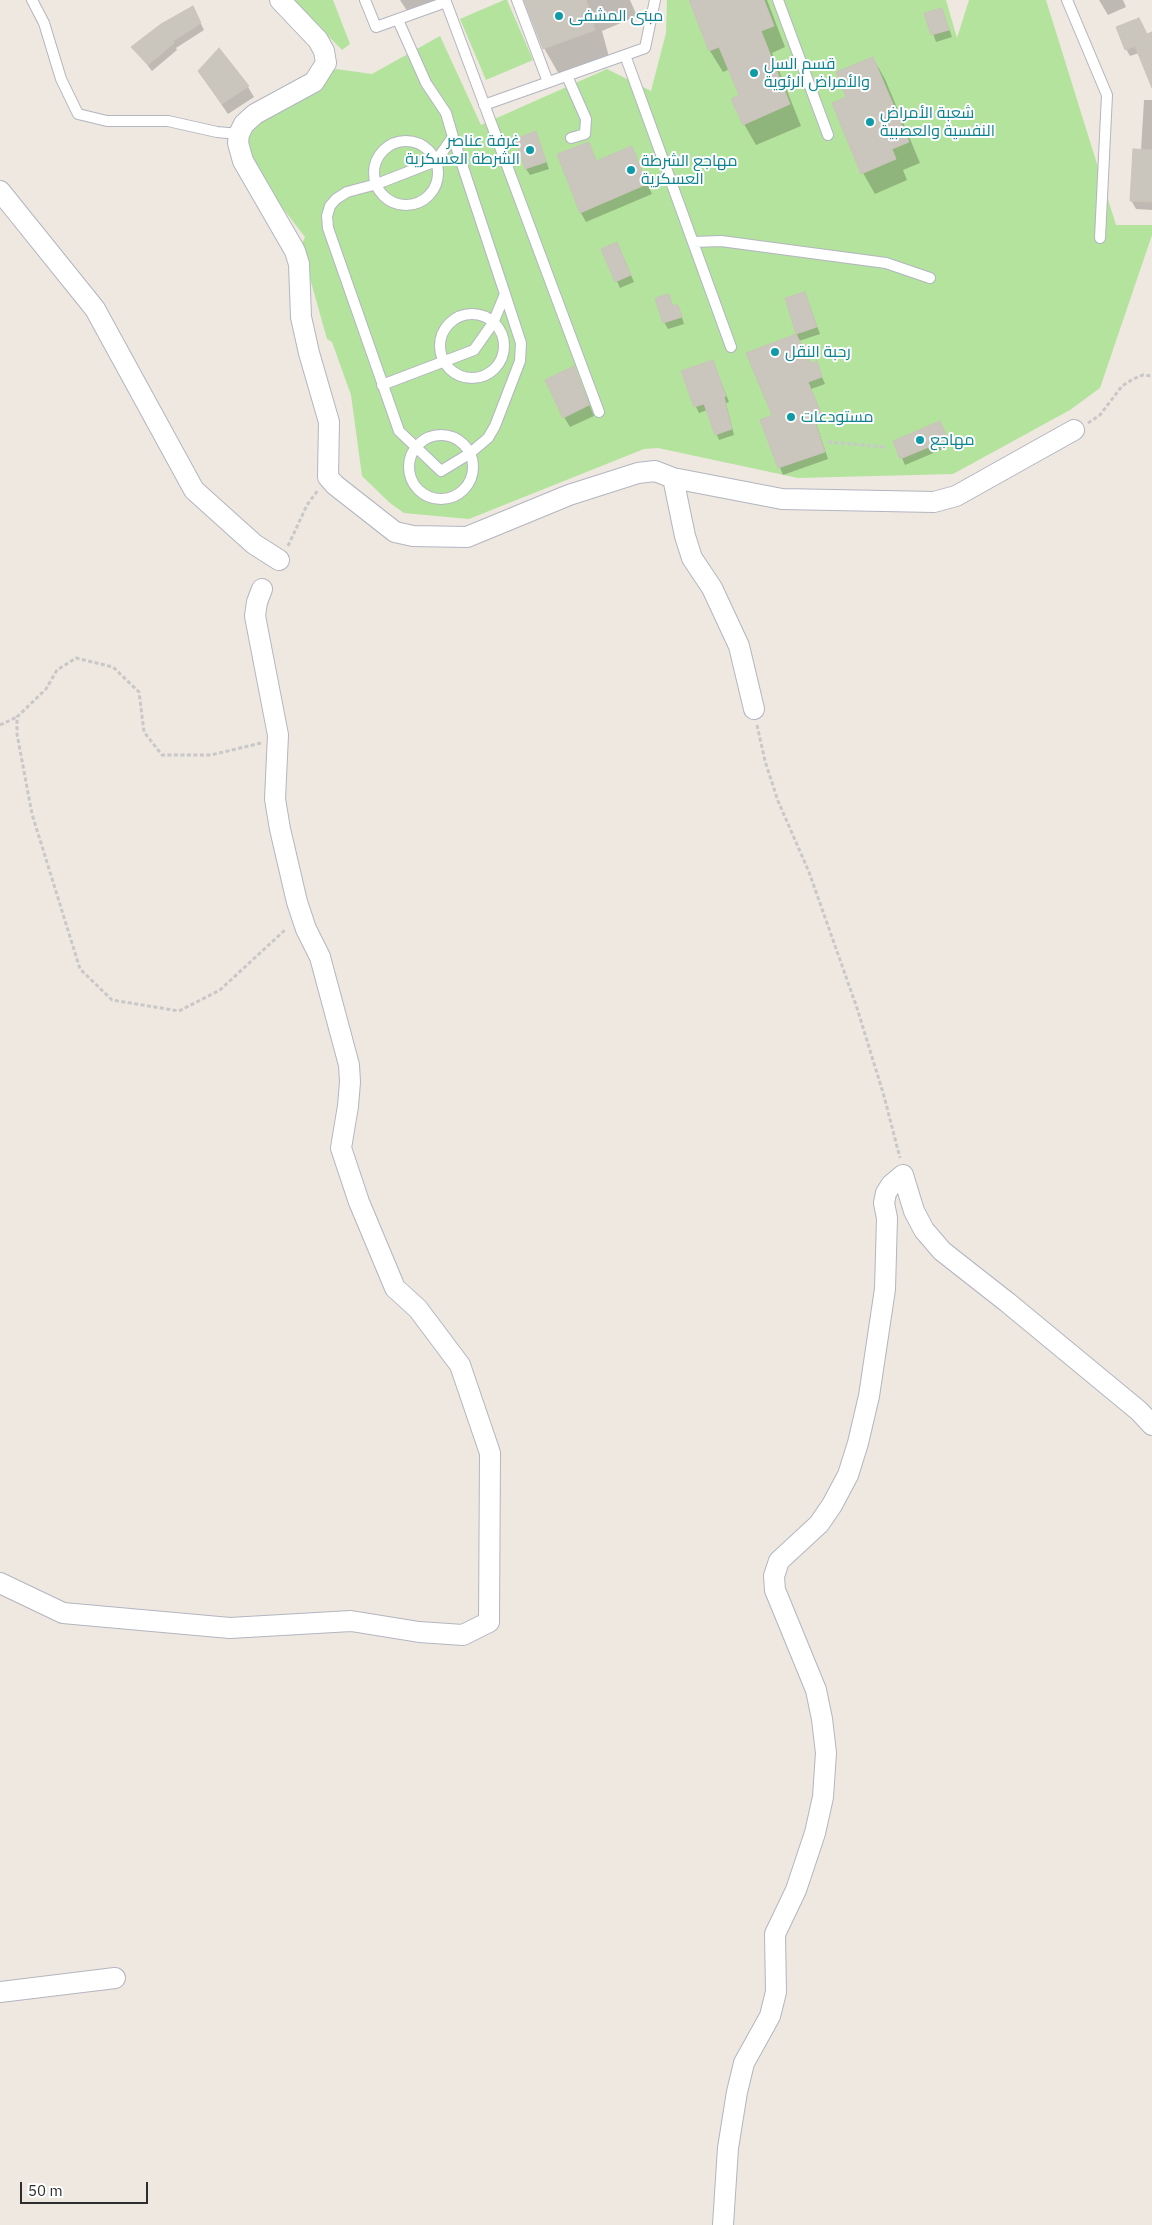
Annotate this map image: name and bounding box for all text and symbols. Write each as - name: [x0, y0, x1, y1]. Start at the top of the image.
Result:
- place label: مبنى المشفى: [569, 6, 663, 26]
- marker: مبنى المشفى: [553, 10, 565, 22]
- place label: قسم السل والأمراض الرئوية: [764, 54, 870, 92]
- marker: قسم السل والأمراض الرئوية: [748, 67, 760, 79]
- place label: شعبة الأمراض النفسية والعصبية: [880, 103, 995, 141]
- marker: شعبة الأمراض النفسية والعصبية: [864, 116, 876, 128]
- place label: غرفة عناصر الشرطة العسكرية: [405, 131, 520, 169]
- marker: غرفة عناصر الشرطة العسكرية: [524, 144, 536, 156]
- place label: مهاجع الشرطة العسكرية: [641, 151, 737, 189]
- marker: مهاجع الشرطة العسكرية: [625, 164, 637, 176]
- place label: رحبة النقل: [785, 342, 851, 362]
- marker: رحبة النقل: [769, 346, 781, 358]
- place label: مستودعات: [801, 407, 874, 427]
- marker: مستودعات: [785, 411, 797, 423]
- place label: مهاجع: [930, 430, 975, 450]
- marker: مهاجع: [914, 434, 926, 446]
- scale bar: [22, 2172, 150, 2204]
- text: 50 m: [28, 2181, 63, 2200]

